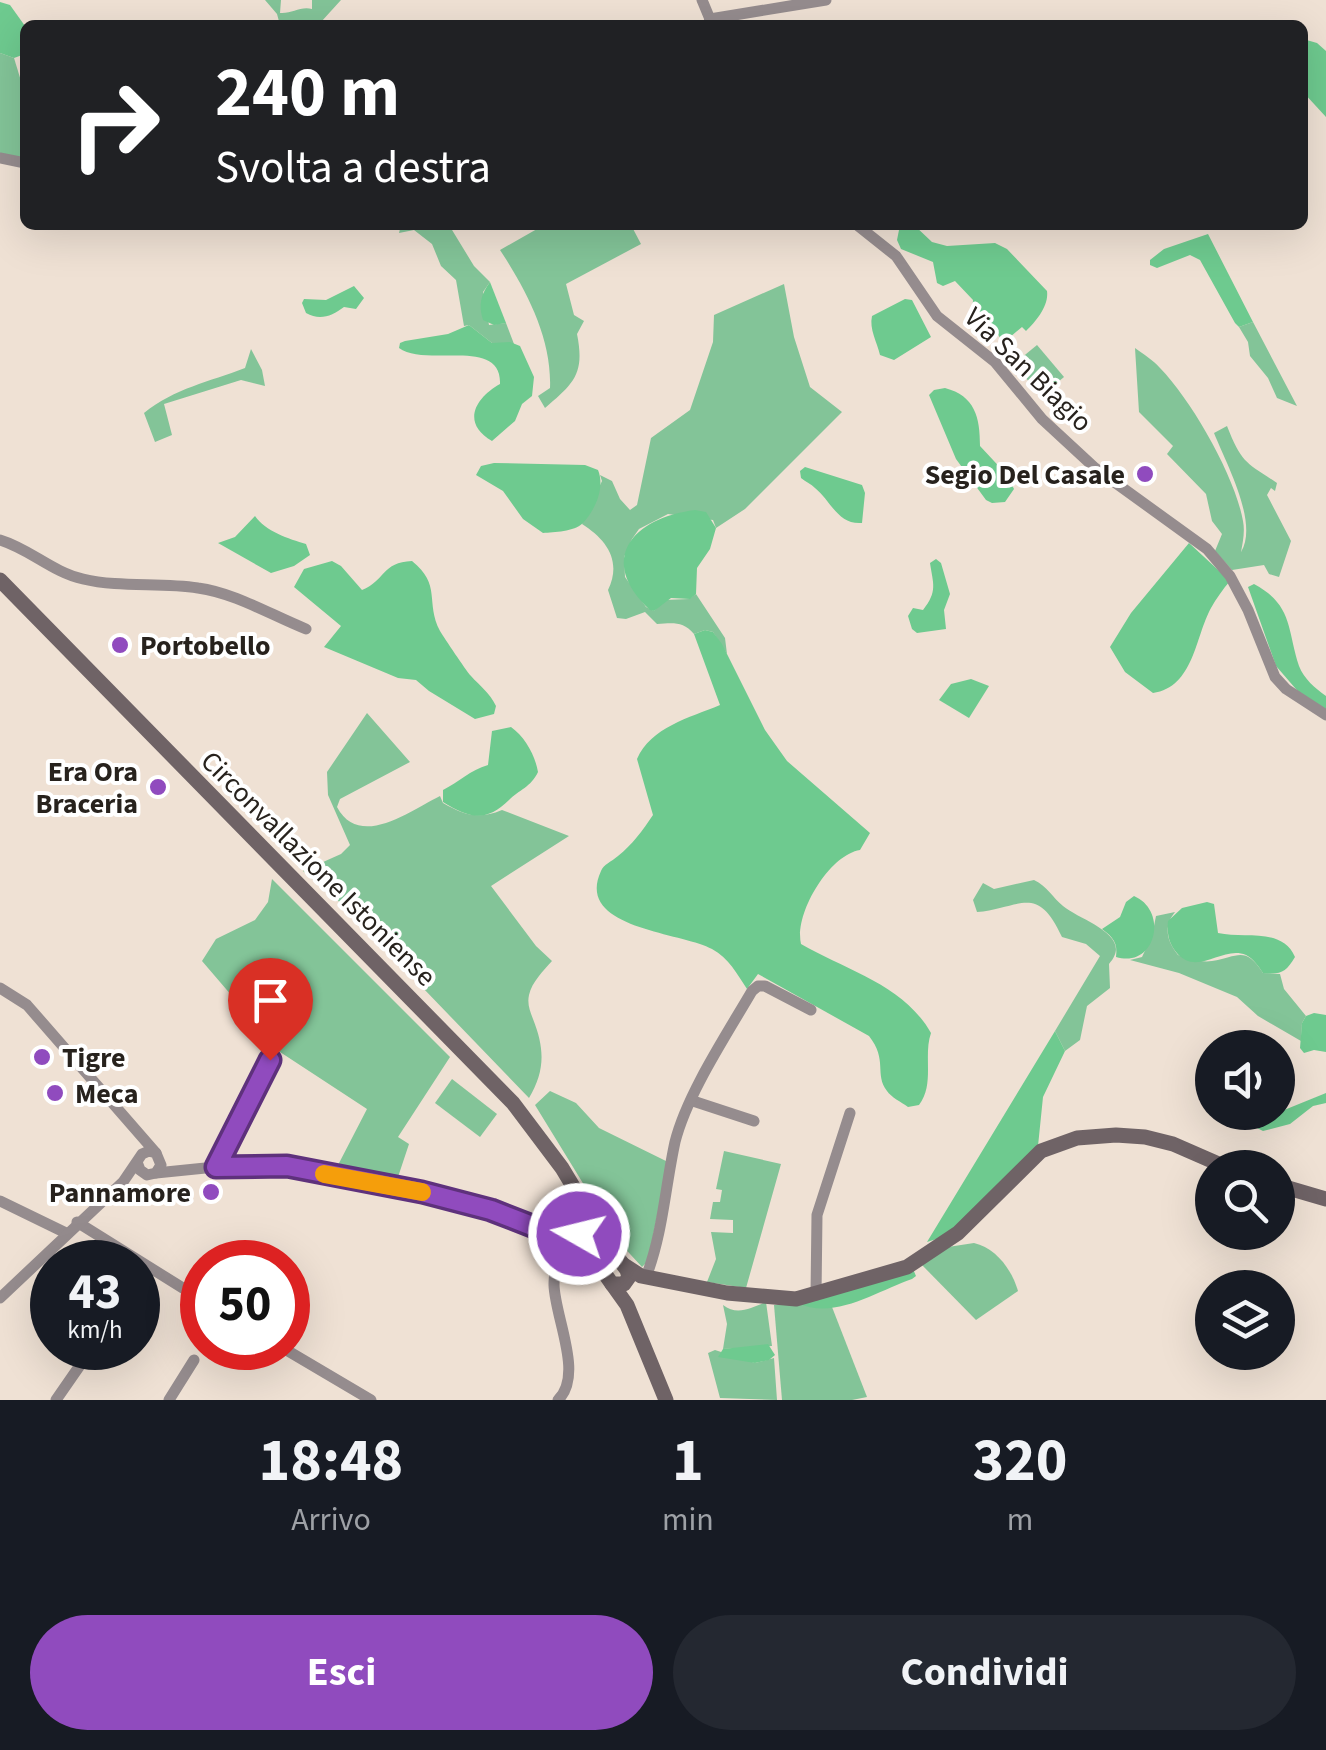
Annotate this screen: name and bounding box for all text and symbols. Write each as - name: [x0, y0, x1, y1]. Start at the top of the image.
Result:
- text: 240 m: [215, 43, 400, 143]
- icon: right: [50, 60, 180, 190]
- text: Svolta a destra: [215, 136, 491, 200]
- street label: Via San Biagio: [955, 298, 1101, 441]
- place label: Segio Del Casale: [925, 455, 1125, 495]
- marker: Segio Del Casale: [1134, 463, 1156, 485]
- place label: Portobello: [140, 626, 271, 666]
- marker: Portobello: [109, 634, 131, 656]
- street label: Circonvallazione Istoniense: [192, 742, 445, 995]
- place label: Era Ora Braceria: [35, 752, 138, 824]
- marker: Era Ora Braceria: [147, 776, 169, 798]
- pin: [228, 958, 313, 1061]
- icon: arrive: [243, 973, 298, 1028]
- map controls: [1195, 1030, 1295, 1370]
- button: sound: [1195, 1030, 1295, 1130]
- place label: Tigre: [62, 1038, 126, 1078]
- marker: Tigre: [31, 1046, 53, 1068]
- place label: Meca: [75, 1074, 138, 1114]
- marker: Meca: [44, 1082, 66, 1104]
- button: search: [1195, 1150, 1295, 1250]
- place label: Pannamore: [49, 1173, 191, 1213]
- marker: Pannamore: [200, 1181, 222, 1203]
- position arrow: [527, 1182, 631, 1286]
- speed limit sign: 50: [180, 1240, 310, 1370]
- text: 43: [69, 1257, 121, 1328]
- button: layers: [1195, 1270, 1295, 1370]
- text: km/h: [67, 1312, 123, 1348]
- text: 18:48: [259, 1419, 403, 1504]
- text: 1: [672, 1419, 704, 1504]
- text: 320: [972, 1419, 1067, 1504]
- text: Arrivo: [291, 1497, 371, 1543]
- text: min: [662, 1497, 714, 1543]
- text: m: [1007, 1497, 1033, 1543]
- button: Esci: [30, 1615, 653, 1730]
- button: Condividi: [673, 1615, 1296, 1730]

